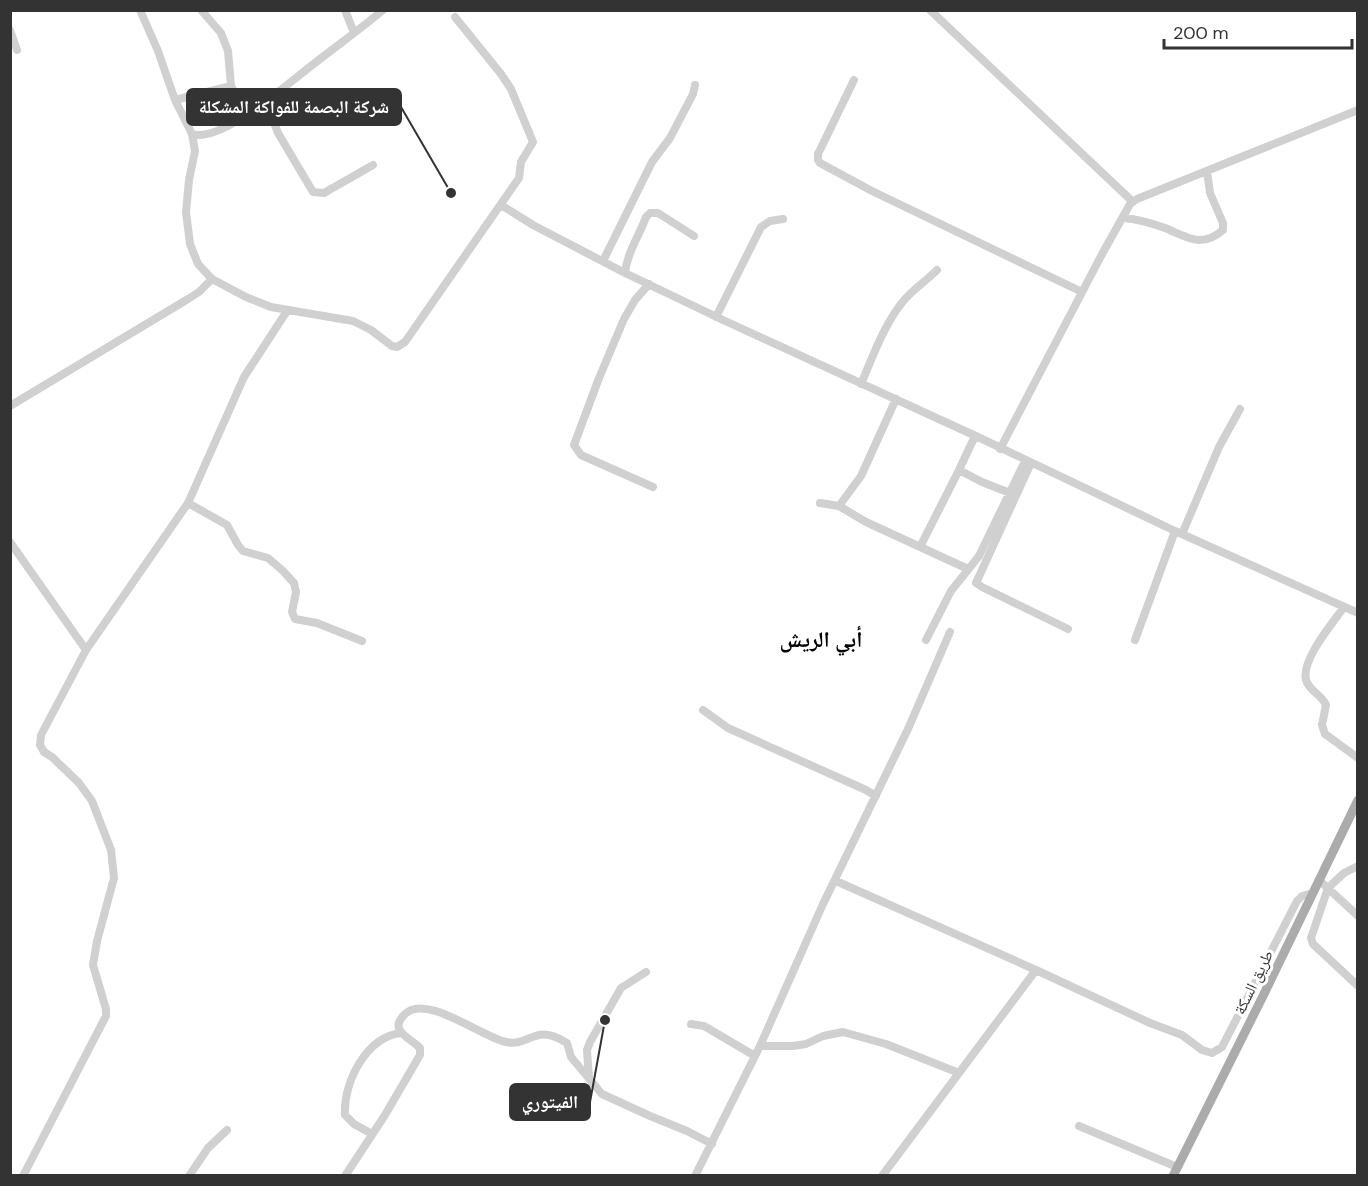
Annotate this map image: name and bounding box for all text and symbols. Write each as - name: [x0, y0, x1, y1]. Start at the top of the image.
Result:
- scale bar: [1164, 12, 1352, 50]
- text: 200 m: [1173, 21, 1229, 45]
- callout: شركة البصمة للفواكة المشكلة: [187, 89, 401, 125]
- text: شركة البصمة للفواكة المشكلة: [199, 95, 389, 119]
- district label: أبي الريش: [780, 625, 862, 656]
- street label: طريق السكة: [1229, 946, 1278, 1018]
- callout: الفيتوري: [510, 1084, 590, 1120]
- text: الفيتوري: [522, 1090, 578, 1116]

